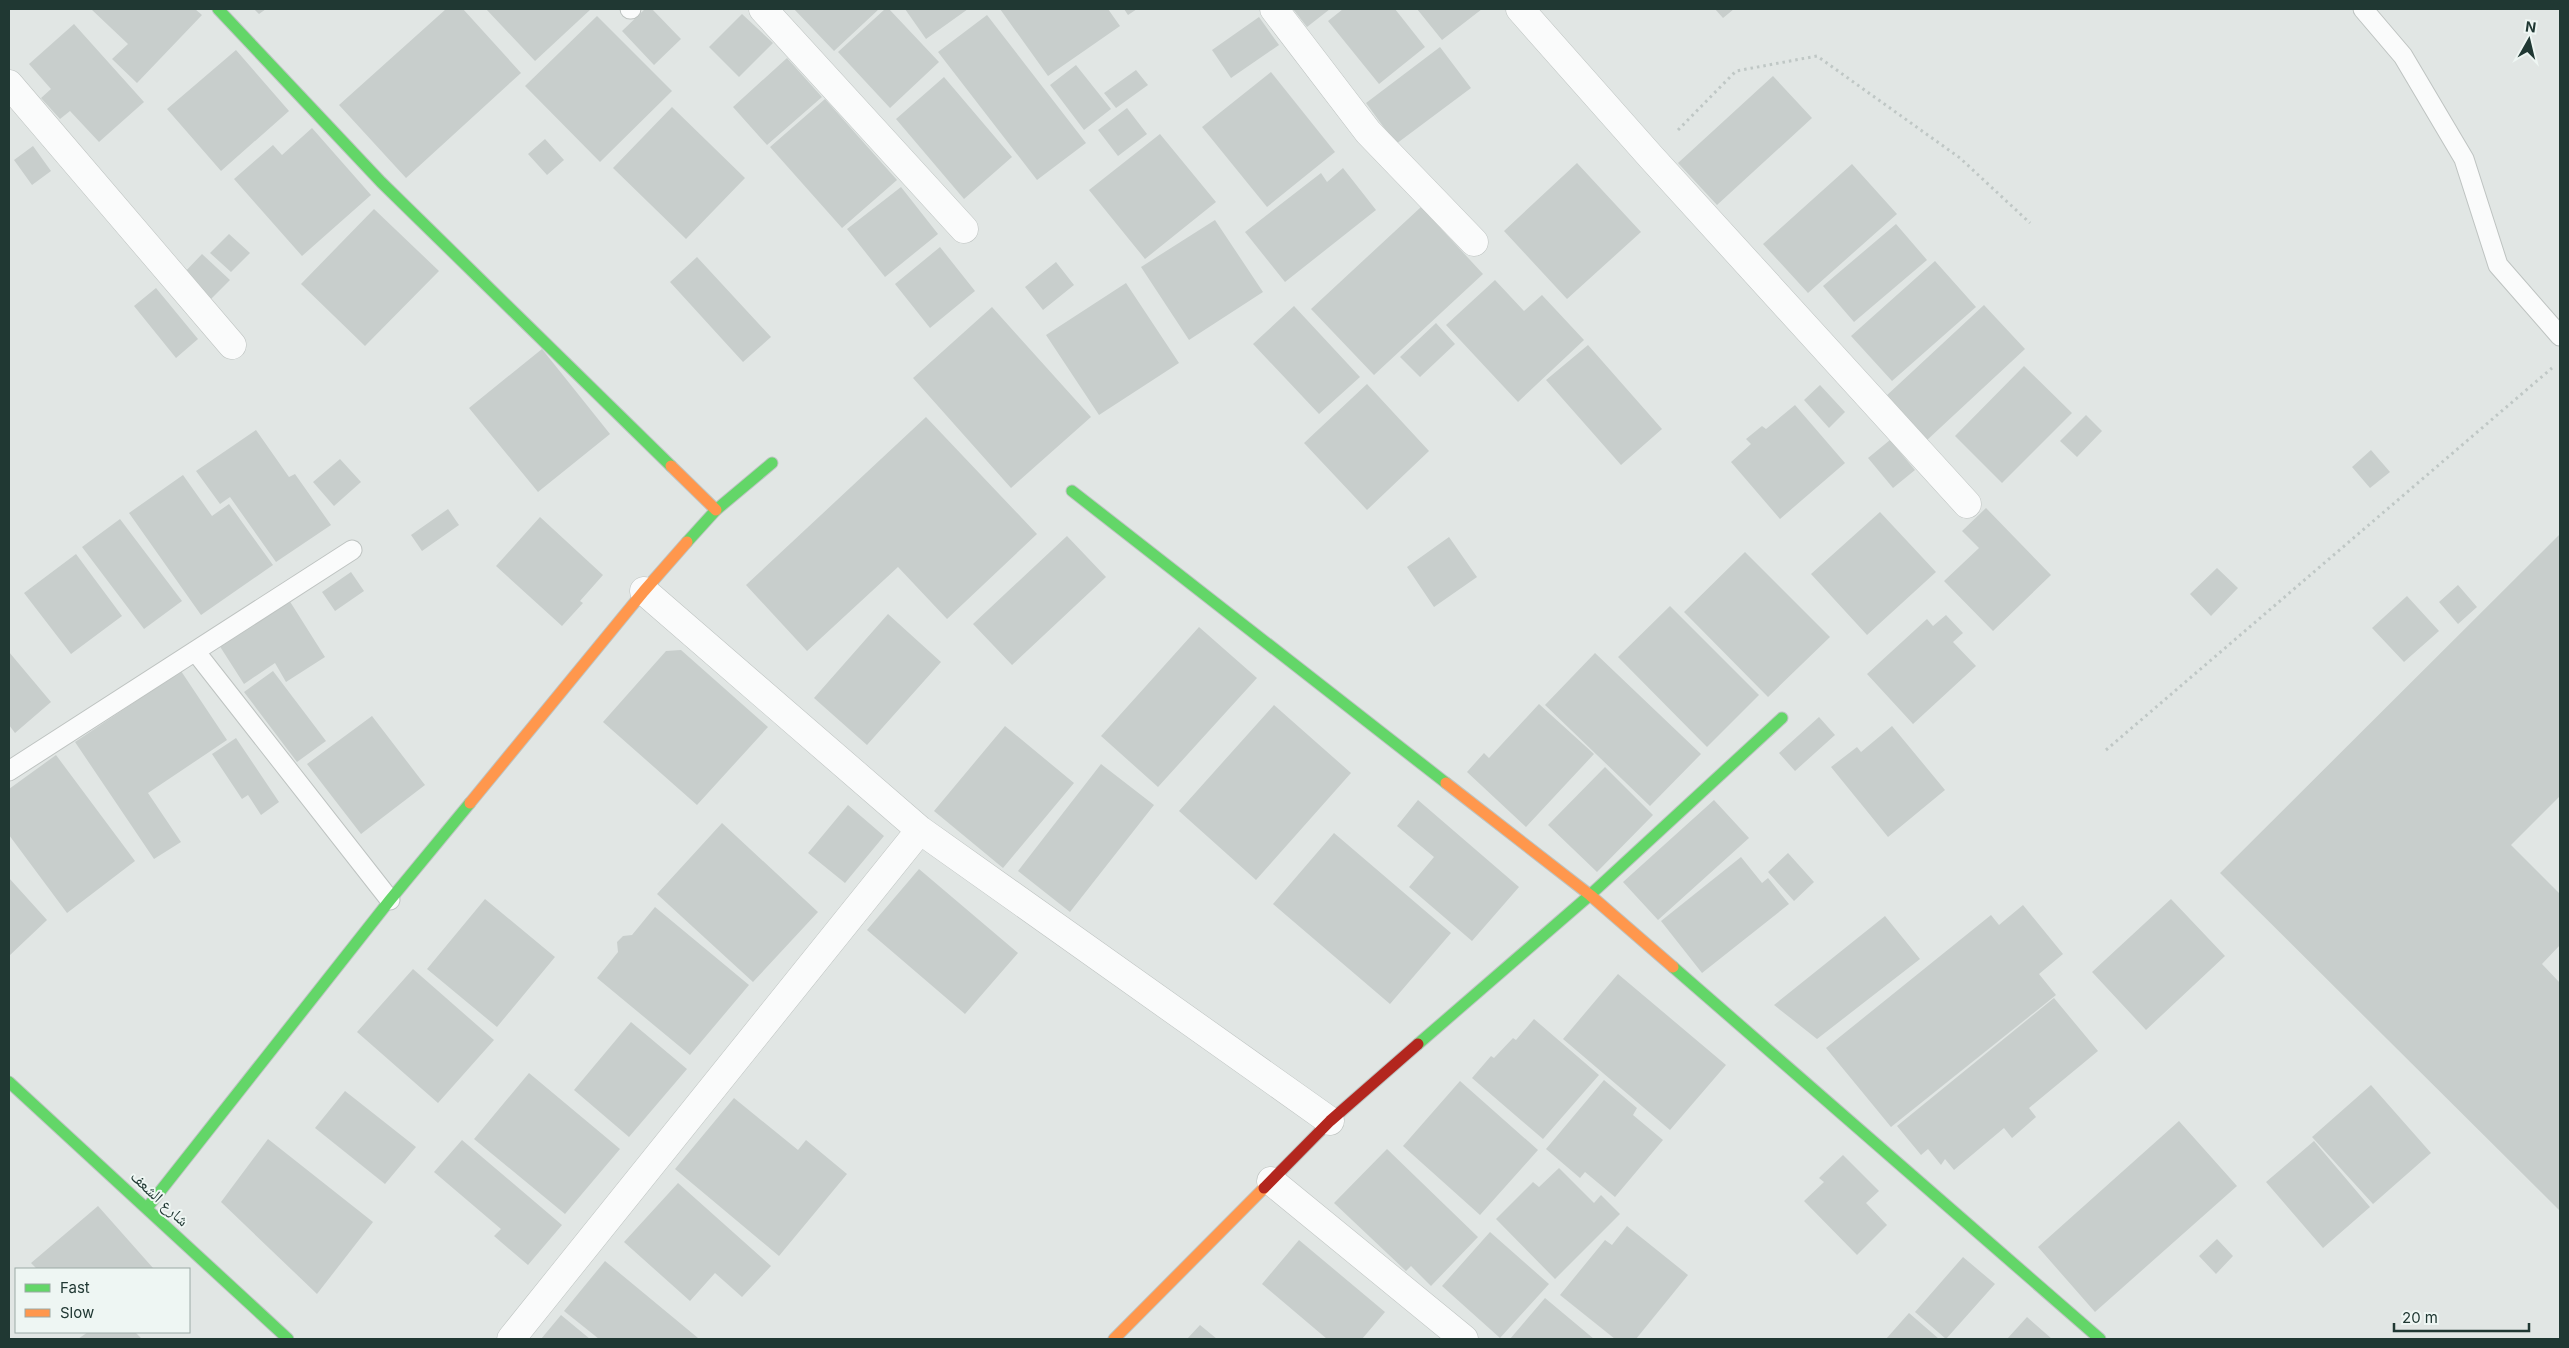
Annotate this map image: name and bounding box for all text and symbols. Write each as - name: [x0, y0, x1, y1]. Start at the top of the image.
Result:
- north arrow: [2504, 15, 2554, 65]
- text: N: [2524, 17, 2537, 36]
- street label: شارع الشعف: [126, 1166, 193, 1231]
- legend: [15, 1268, 190, 1333]
- text: Fast: [60, 1278, 90, 1297]
- scale bar: [2394, 1300, 2529, 1332]
- text: Slow: [60, 1303, 94, 1322]
- text: 20 m: [2402, 1308, 2438, 1327]

